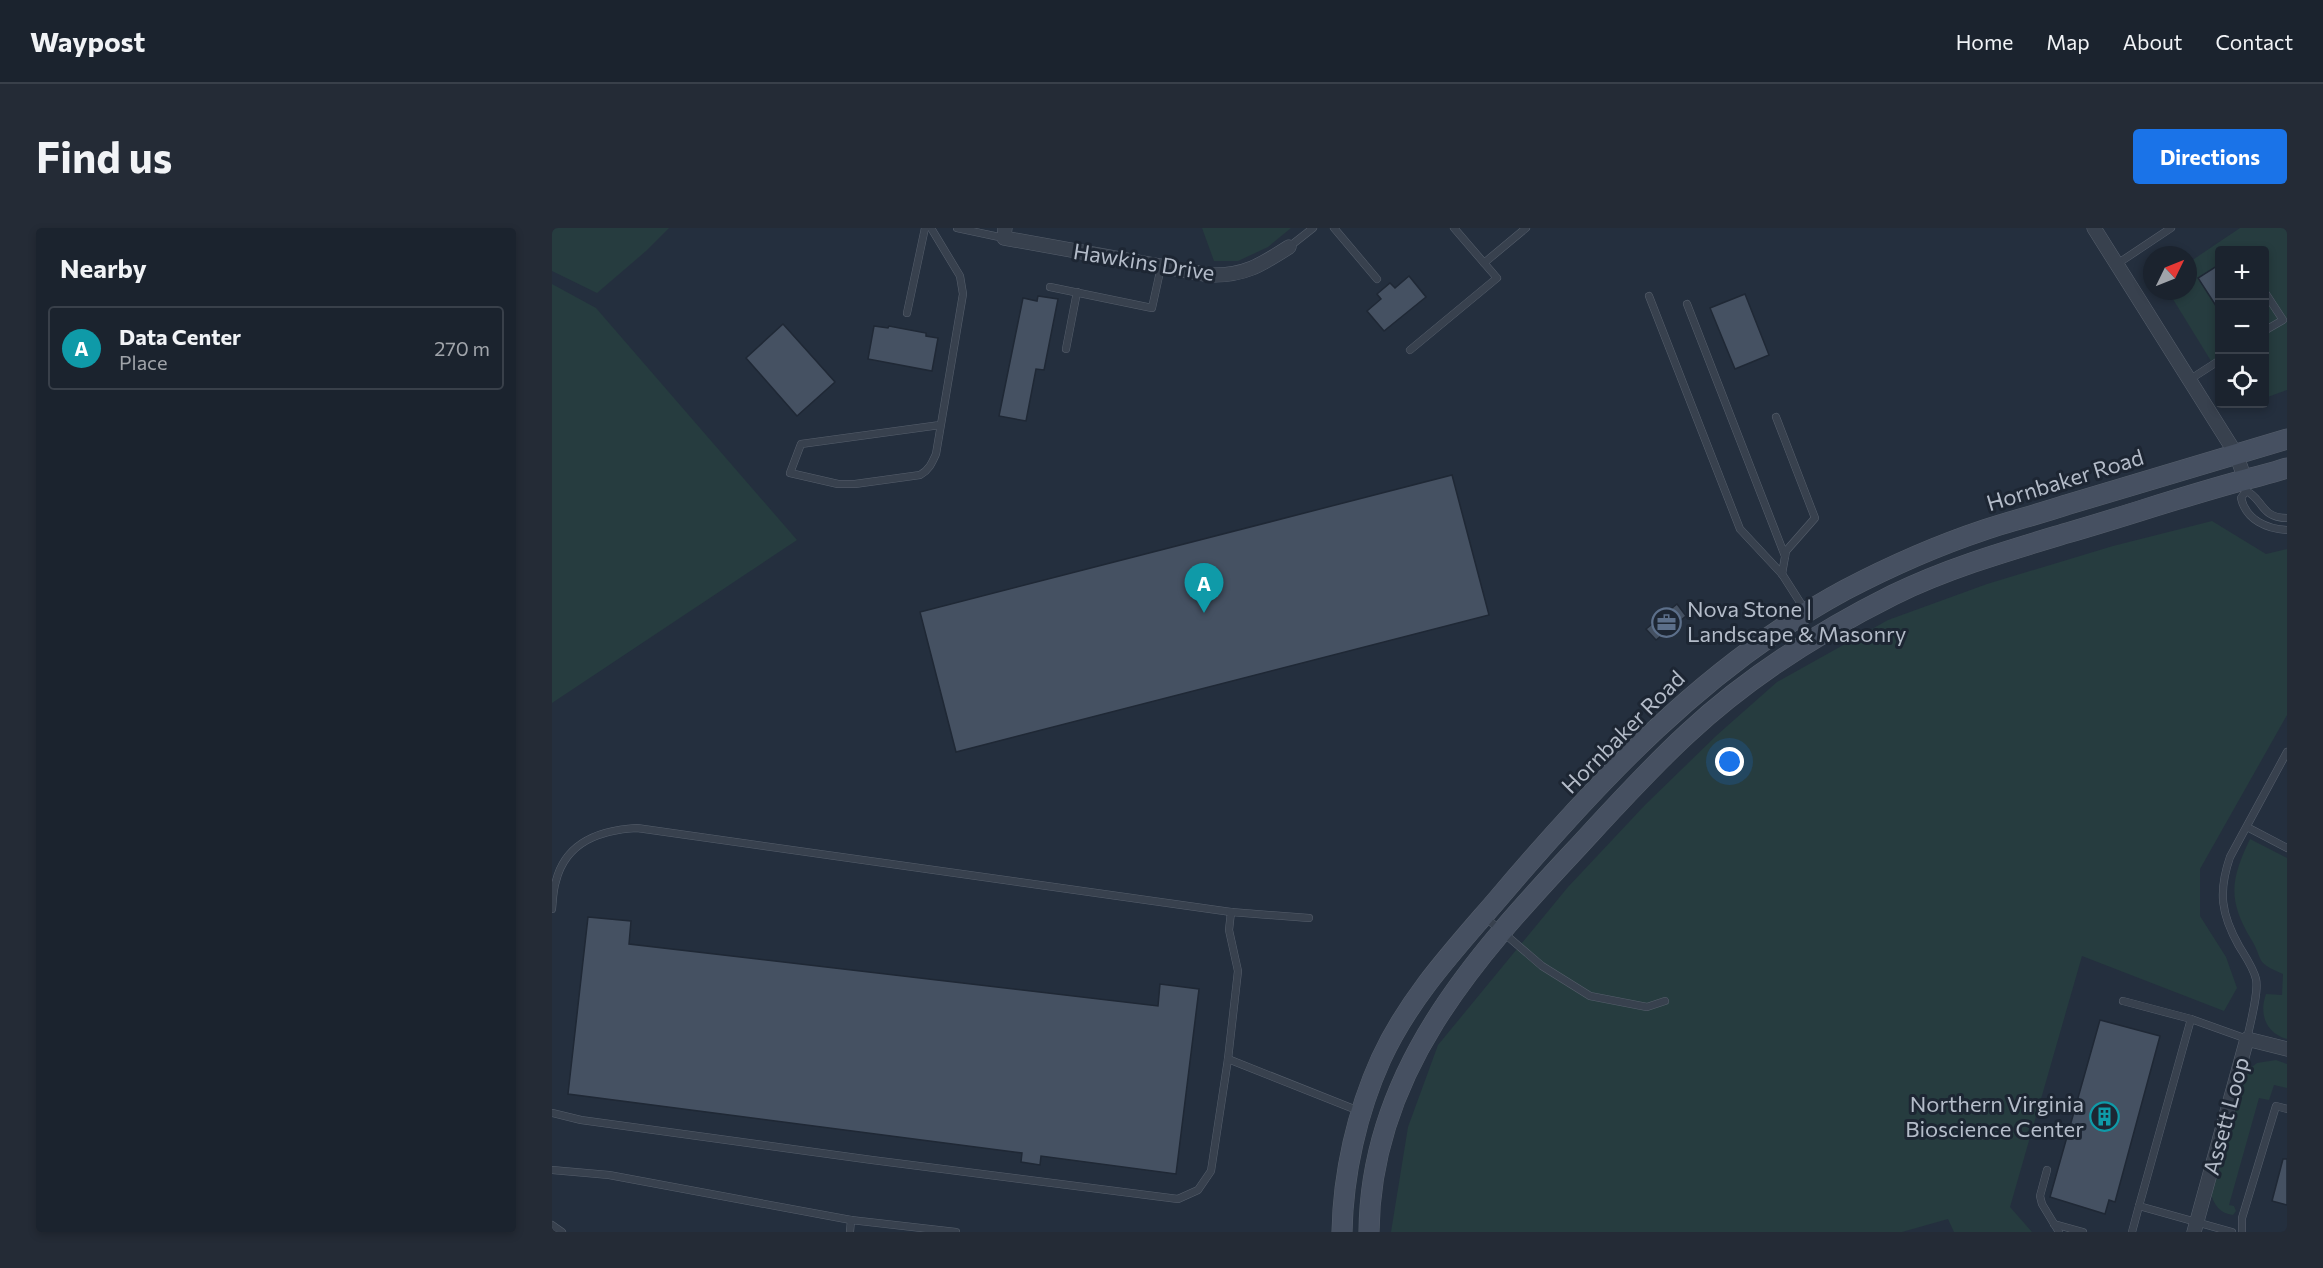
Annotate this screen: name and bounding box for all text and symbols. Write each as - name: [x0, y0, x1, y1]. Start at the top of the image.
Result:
- text: Waypost: [30, 24, 145, 58]
- text: Home: [1956, 29, 2013, 54]
- text: Map: [2046, 29, 2090, 54]
- text: About: [2123, 29, 2182, 54]
- text: Contact: [2215, 29, 2293, 54]
- button: Directions: [2133, 129, 2287, 184]
- text: Find us: [36, 130, 172, 182]
- street label: Hawkins Drive: [1071, 237, 1217, 286]
- north arrow: [2143, 246, 2197, 300]
- map controls: [2215, 246, 2269, 408]
- button: +: [2215, 246, 2269, 300]
- text: Nearby: [60, 252, 147, 283]
- button: −: [2215, 300, 2269, 354]
- text: Data Center: [119, 323, 241, 350]
- text: A: [74, 336, 89, 360]
- text: 270 m: [434, 336, 490, 360]
- text: Place: [119, 350, 168, 374]
- button: locate: [2215, 354, 2269, 408]
- street label: Hornbaker Road: [1983, 443, 2147, 516]
- pin: A: [1184, 564, 1224, 613]
- place label: Nova Stone | Landscape & Masonry: [1687, 595, 1906, 647]
- office icon: Nova Stone | Landscape & Masonry: [1650, 606, 1682, 638]
- street label: Hornbaker Road: [1555, 664, 1690, 799]
- your location: [1715, 747, 1744, 776]
- street label: Assett Loop: [2197, 1054, 2254, 1178]
- place label: Northern Virginia Bioscience Center: [1905, 1090, 2084, 1142]
- building icon: Northern Virginia Bioscience Center: [2089, 1101, 2121, 1133]

